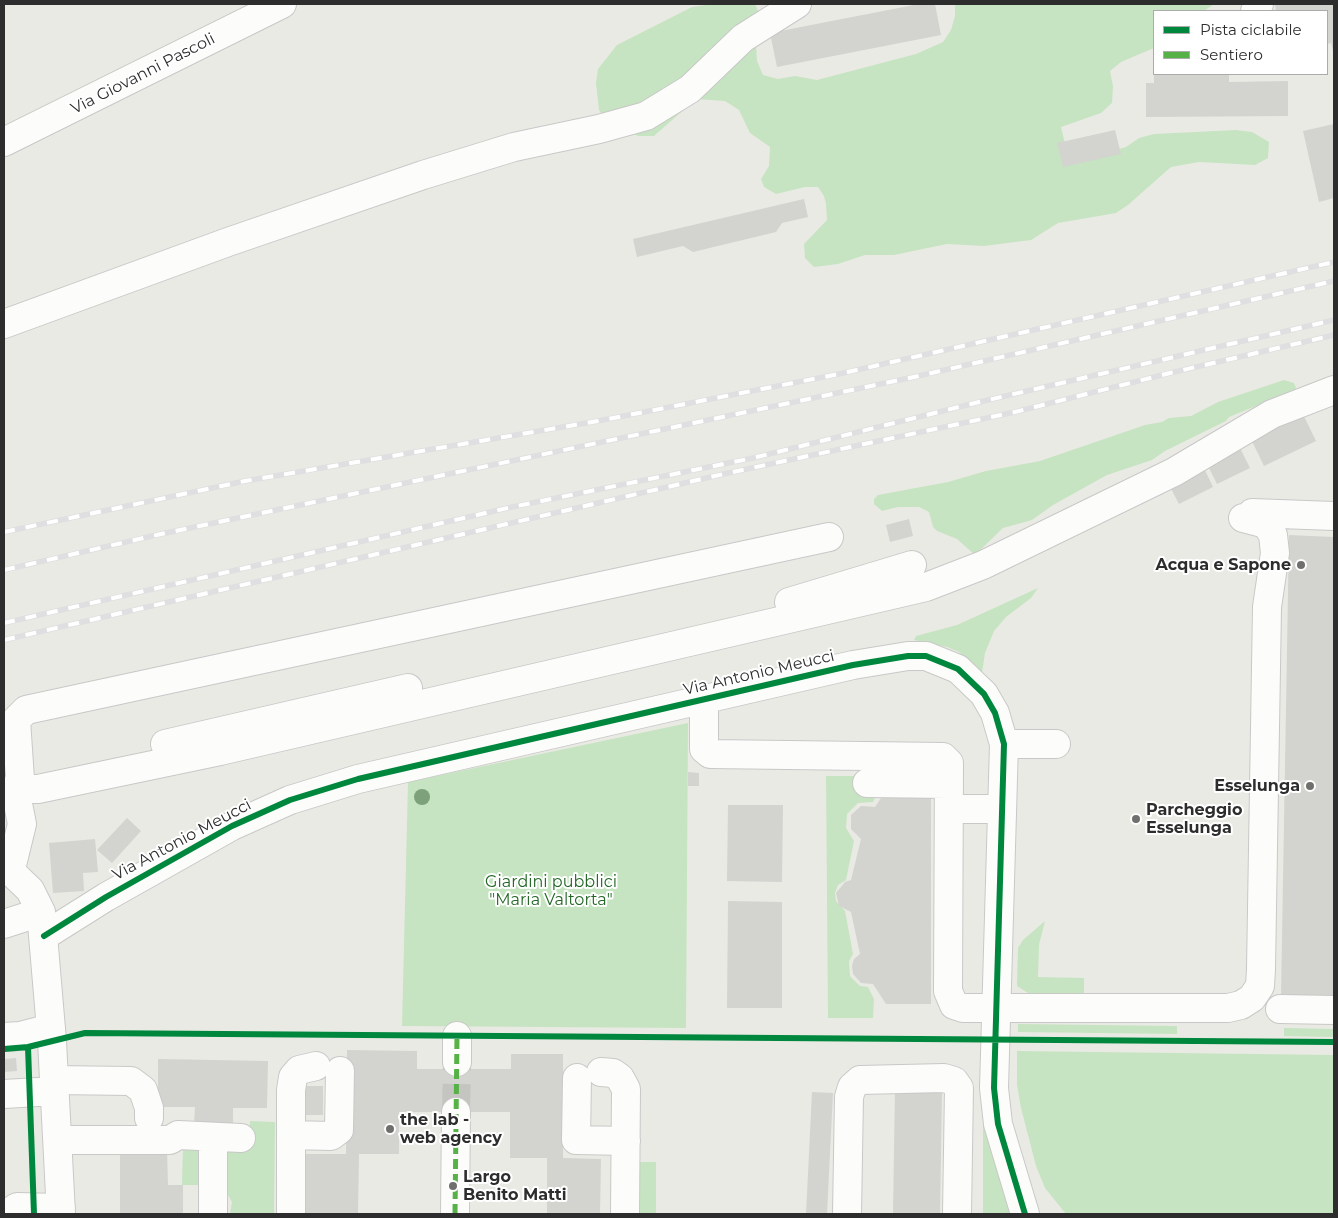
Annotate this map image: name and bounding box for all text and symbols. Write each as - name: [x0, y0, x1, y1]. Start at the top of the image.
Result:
- legend: [1153, 10, 1328, 75]
- text: Pista ciclabile: [1200, 20, 1302, 39]
- street label: Via Giovanni Pascoli: [68, 29, 218, 119]
- text: Sentiero: [1200, 45, 1263, 64]
- place label: Acqua e Sapone: [1156, 555, 1291, 575]
- marker: Acqua e Sapone: [1295, 559, 1307, 571]
- street label: Via Antonio Meucci: [682, 646, 836, 700]
- place label: Esselunga: [1214, 776, 1300, 796]
- marker: Esselunga: [1304, 780, 1316, 792]
- street label: Via Antonio Meucci: [109, 795, 255, 885]
- place label: Parcheggio Esselunga: [1146, 800, 1242, 838]
- marker: Parcheggio Esselunga: [1130, 813, 1142, 825]
- park label: Giardini pubblici "Maria Valtorta": [485, 872, 617, 910]
- place label: the lab - web agency: [400, 1110, 502, 1148]
- marker: the lab - web agency: [384, 1123, 396, 1135]
- place label: Largo Benito Matti: [463, 1167, 567, 1205]
- marker: Largo Benito Matti: [447, 1180, 459, 1192]

